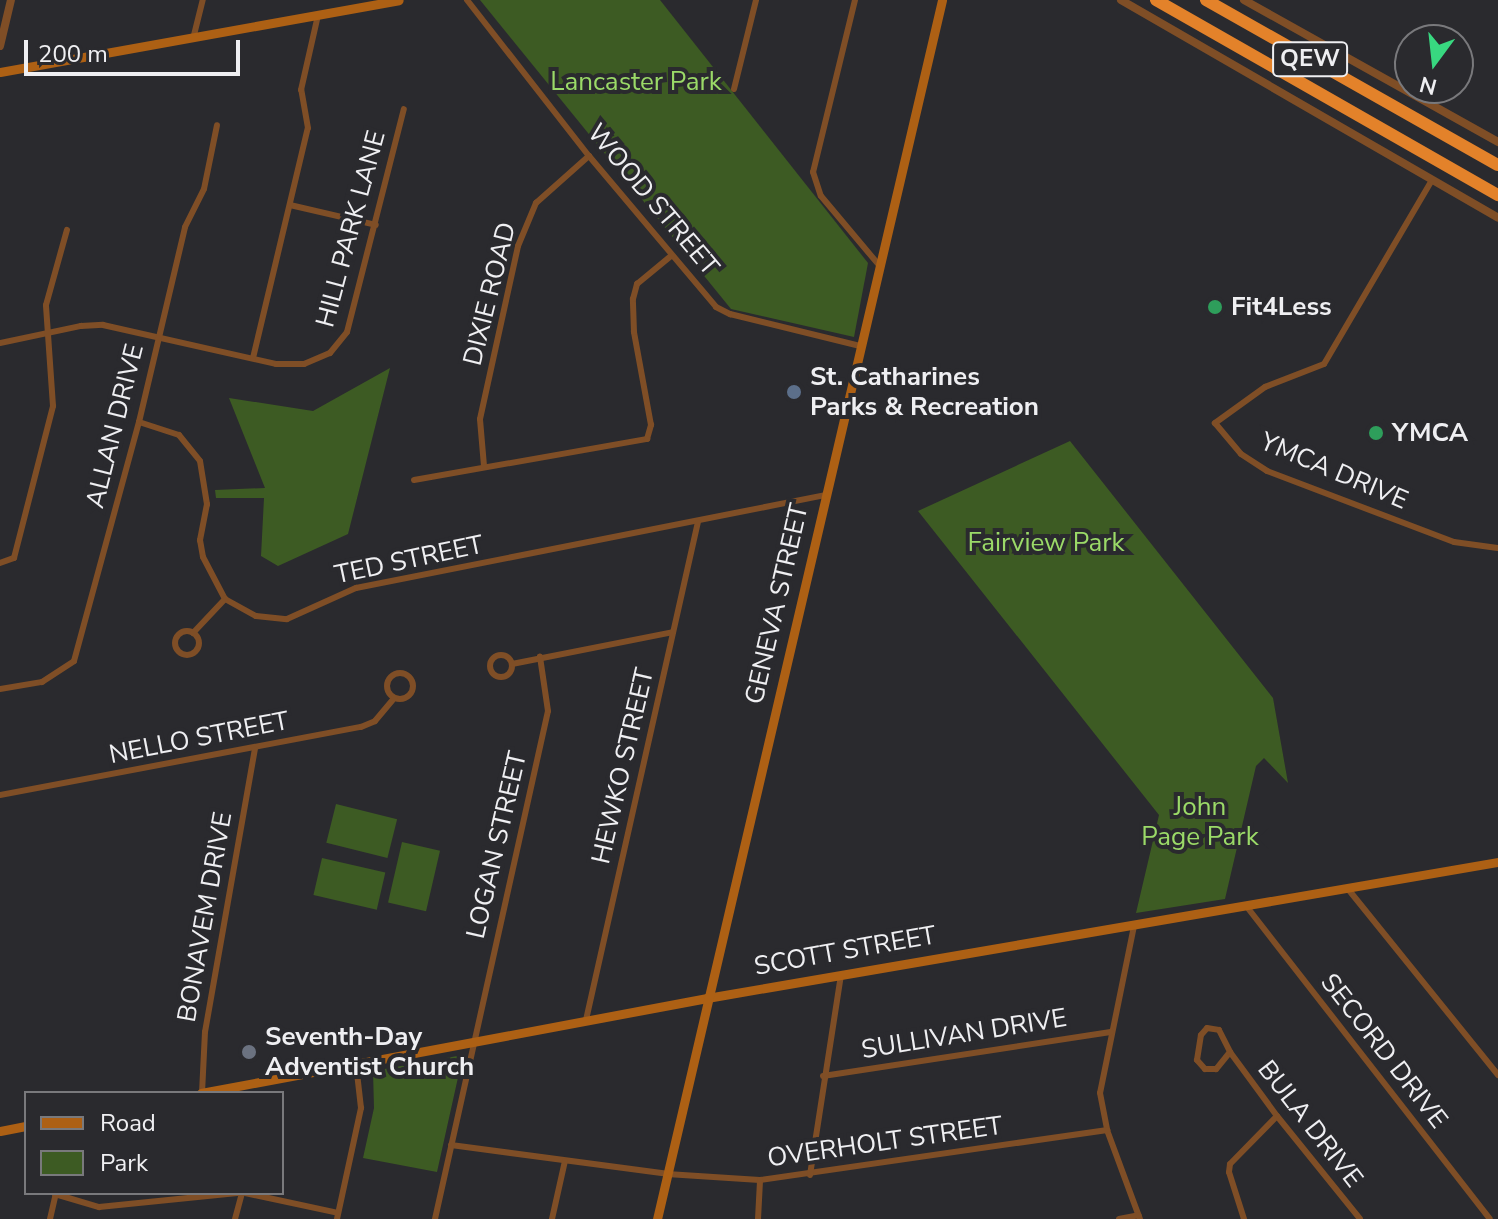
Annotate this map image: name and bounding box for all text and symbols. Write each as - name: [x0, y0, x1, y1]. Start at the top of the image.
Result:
- scale bar: [28, 24, 244, 74]
- north arrow: [1394, 24, 1474, 104]
- text: 200 m: [38, 38, 108, 70]
- road number: QEW: [1272, 39, 1348, 79]
- park label: Lancaster Park: [550, 66, 722, 98]
- text: N: [1416, 69, 1440, 102]
- street label: WOOD STREET: [581, 118, 725, 282]
- street label: HILL PARK LANE: [310, 127, 392, 331]
- street label: DIXIE ROAD: [457, 219, 523, 369]
- place label: Fit4Less: [1231, 291, 1332, 323]
- marker: Fit4Less: [1206, 298, 1224, 316]
- street label: ALLAN DRIVE: [80, 341, 150, 511]
- place label: St. Catharines Parks & Recreation: [810, 361, 1039, 422]
- marker: St. Catharines Parks & Recreation: [785, 383, 803, 401]
- place label: YMCA: [1392, 417, 1468, 449]
- marker: YMCA: [1367, 424, 1385, 442]
- street label: YMCA DRIVE: [1256, 426, 1412, 516]
- street label: GENEVA STREET: [739, 501, 815, 707]
- park label: Fairview Park: [967, 527, 1125, 559]
- street label: TED STREET: [332, 529, 486, 591]
- street label: HEWKO STREET: [585, 665, 661, 867]
- street label: NELLO STREET: [106, 705, 292, 771]
- street label: LOGAN STREET: [460, 748, 534, 942]
- park label: John Page Park: [1141, 791, 1259, 852]
- street label: BONAVEM DRIVE: [171, 810, 239, 1024]
- street label: SCOTT STREET: [752, 920, 938, 982]
- street label: SECORD DRIVE: [1314, 967, 1454, 1135]
- street label: SULLIVAN DRIVE: [859, 1002, 1069, 1066]
- place label: Seventh-Day Adventist Church: [265, 1021, 474, 1082]
- marker: Seventh-Day Adventist Church: [240, 1043, 258, 1061]
- street label: BULA DRIVE: [1251, 1054, 1369, 1194]
- legend: [24, 1091, 284, 1195]
- text: Road: [100, 1107, 156, 1139]
- street label: OVERHOLT STREET: [765, 1110, 1005, 1174]
- text: Park: [100, 1147, 148, 1179]

